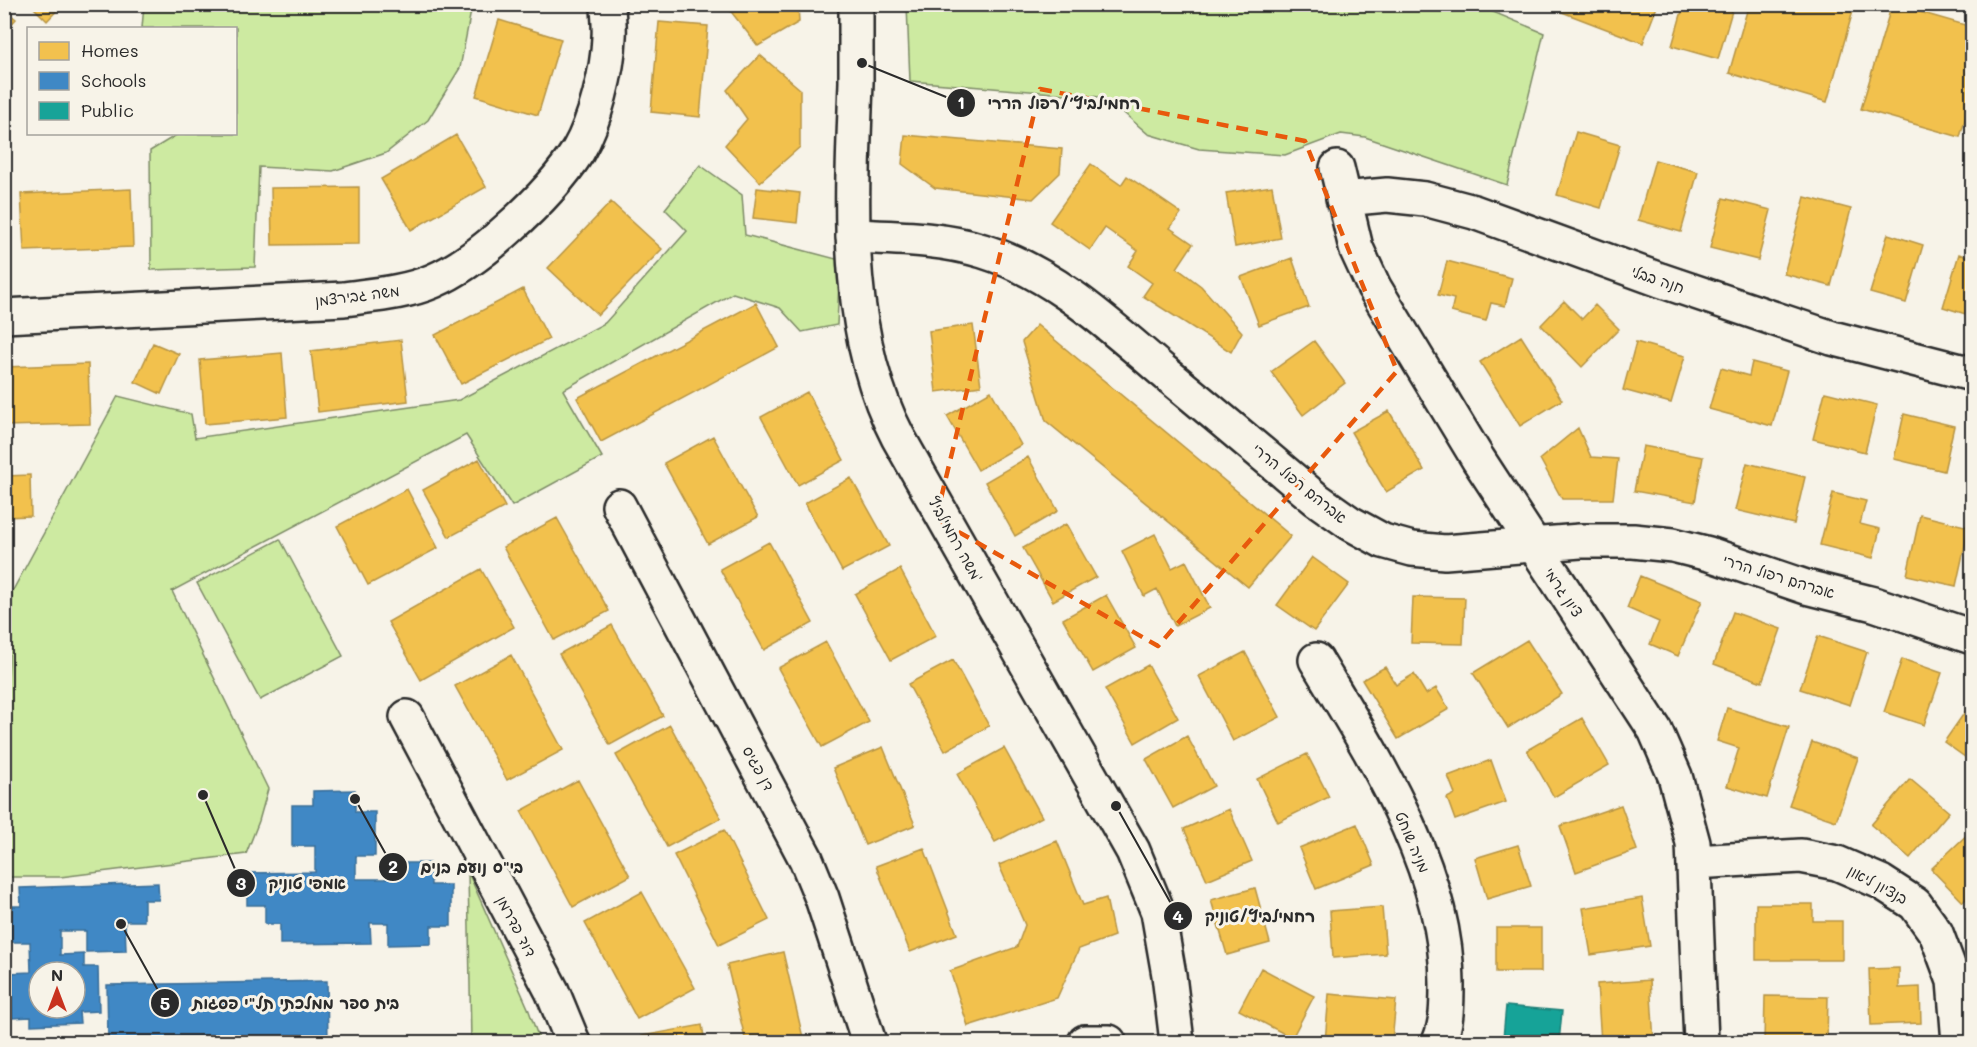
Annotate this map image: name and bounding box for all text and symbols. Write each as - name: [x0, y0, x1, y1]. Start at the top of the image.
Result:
- legend: [27, 27, 237, 135]
- text: Homes: [81, 38, 139, 62]
- text: Schools: [81, 68, 146, 92]
- callout: רחמילביץ׳/רפול הררי: [946, 86, 1153, 120]
- text: 1: [957, 90, 965, 114]
- text: רחמילביץ׳/רפול הררי: [988, 92, 1140, 113]
- text: Public: [81, 98, 134, 122]
- street label: חנה בבלי: [1629, 261, 1687, 297]
- street label: משה גבירצמן: [313, 280, 401, 310]
- street label: אברהם רפול הררי: [1249, 439, 1352, 528]
- street label: משה רחמילביץ': [924, 493, 988, 585]
- street label: אברהם רפול הררי: [1721, 549, 1838, 603]
- street label: ציון גרמי: [1540, 563, 1588, 621]
- street label: דן פגיס: [739, 742, 779, 794]
- street label: מניה שוחט: [1391, 808, 1435, 876]
- callout: בי"ס נועם בנים: [378, 850, 535, 884]
- text: 2: [388, 854, 398, 878]
- text: בי"ס נועם בנים: [421, 856, 524, 877]
- street label: בנציון ליאון: [1844, 860, 1912, 909]
- callout: אמפי טוניק: [226, 866, 358, 900]
- text: 3: [236, 871, 247, 895]
- text: אמפי טוניק: [268, 872, 346, 894]
- street label: דוד פדרמן: [493, 892, 541, 960]
- callout: רחמילביץ/טוניק: [1163, 899, 1327, 933]
- text: 4: [1172, 904, 1184, 928]
- text: רחמילביץ/טוניק: [1205, 905, 1315, 927]
- north arrow: [27, 960, 87, 1020]
- text: N: [51, 964, 63, 985]
- callout: בית ספר ממלכתי תל"י פסגות: [150, 986, 411, 1020]
- text: 5: [160, 991, 170, 1015]
- text: בית ספר ממלכתי תל"י פסגות: [191, 992, 400, 1013]

